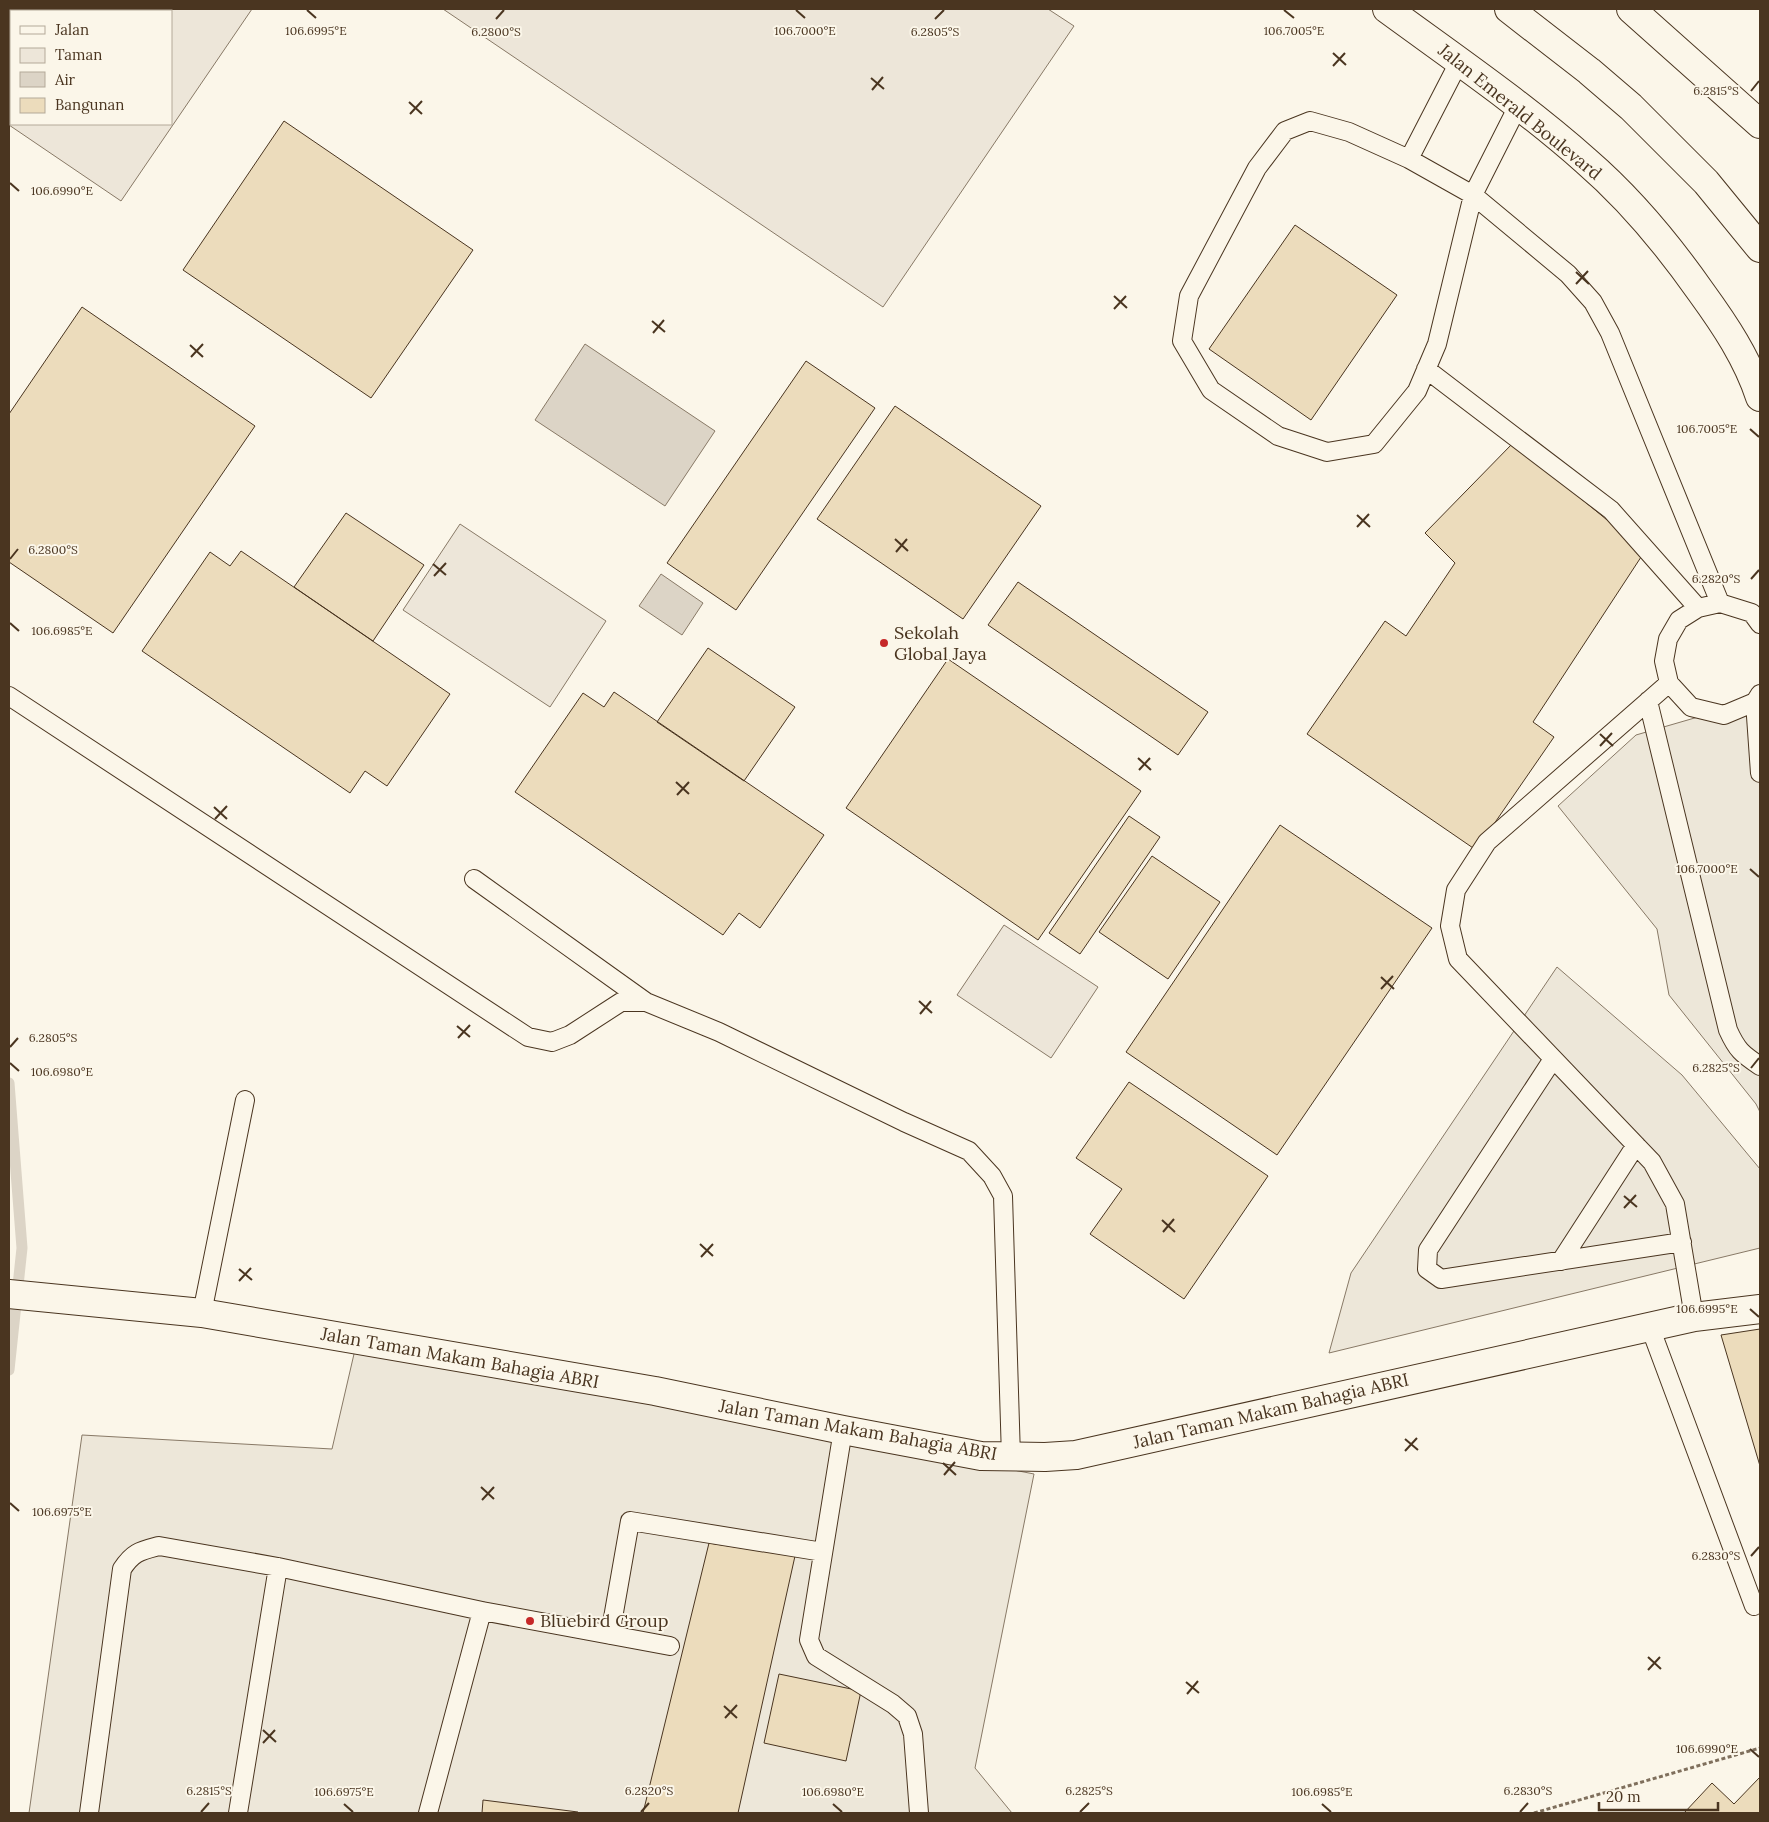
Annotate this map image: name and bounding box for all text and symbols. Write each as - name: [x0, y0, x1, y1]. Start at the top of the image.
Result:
- legend: [10, 10, 172, 125]
- text: Jalan: [54, 20, 89, 39]
- text: 106.6995°E: [285, 23, 347, 38]
- text: 106.7000°E: [774, 23, 836, 38]
- text: 106.7005°E: [1264, 23, 1324, 38]
- text: 6.2800°S: [471, 24, 521, 39]
- text: 6.2805°S: [911, 24, 960, 39]
- street label: Jalan Emerald Boulevard: [1433, 38, 1607, 185]
- text: Taman: [55, 45, 102, 64]
- text: Air: [54, 70, 76, 89]
- text: 6.2815°S: [1693, 83, 1739, 98]
- text: Bangunan: [55, 95, 124, 114]
- text: 106.6990°E: [31, 183, 93, 198]
- text: 106.7005°E: [1677, 421, 1737, 436]
- text: 6.2800°S: [28, 542, 78, 557]
- text: 6.2820°S: [1692, 571, 1741, 586]
- place label: Sekolah Global Jaya: [894, 621, 987, 665]
- text: 106.6985°E: [31, 623, 93, 638]
- marker: Sekolah Global Jaya: [878, 637, 890, 649]
- text: 106.7000°E: [1676, 861, 1738, 876]
- text: 6.2805°S: [29, 1030, 78, 1045]
- text: 6.2825°S: [1692, 1060, 1740, 1075]
- text: 106.6980°E: [31, 1064, 93, 1079]
- text: 106.6995°E: [1676, 1301, 1738, 1316]
- street label: Jalan Taman Makam Bahagia ABRI: [318, 1322, 601, 1393]
- street label: Jalan Taman Makam Bahagia ABRI: [1130, 1368, 1411, 1454]
- street label: Jalan Taman Makam Bahagia ABRI: [716, 1394, 999, 1465]
- text: 106.6975°E: [32, 1504, 92, 1519]
- text: 6.2830°S: [1692, 1548, 1741, 1563]
- place label: Bluebird Group: [540, 1609, 669, 1632]
- marker: Bluebird Group: [524, 1615, 536, 1627]
- text: 106.6990°E: [1676, 1741, 1738, 1756]
- scale bar: [1599, 1780, 1718, 1812]
- text: 6.2815°S: [186, 1783, 232, 1798]
- text: 6.2820°S: [625, 1783, 674, 1798]
- text: 6.2825°S: [1065, 1783, 1113, 1798]
- text: 6.2830°S: [1504, 1783, 1553, 1798]
- text: 106.6975°E: [314, 1784, 374, 1799]
- text: 106.6980°E: [802, 1784, 864, 1799]
- text: 106.6985°E: [1291, 1784, 1353, 1799]
- text: 20 m: [1606, 1787, 1641, 1806]

